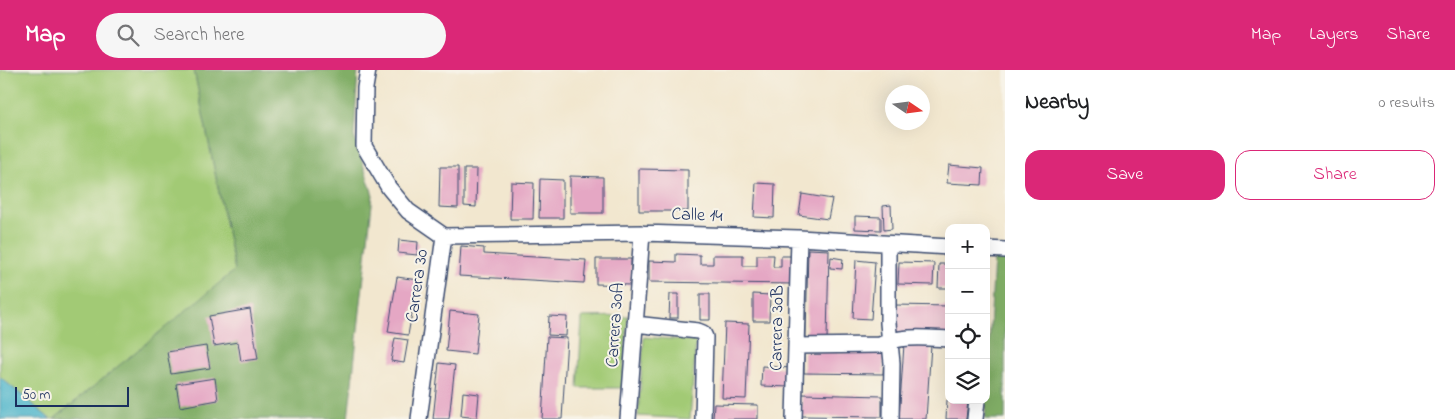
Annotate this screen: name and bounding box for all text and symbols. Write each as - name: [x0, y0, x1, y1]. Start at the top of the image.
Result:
- search box: [96, 13, 446, 58]
- text: Map: [25, 18, 66, 53]
- icon: search: [114, 21, 142, 49]
- text: Search here: [154, 22, 245, 49]
- text: Map: [1251, 22, 1281, 48]
- text: Layers: [1309, 22, 1359, 48]
- text: Share: [1387, 22, 1430, 48]
- north arrow: [885, 85, 930, 130]
- text: Nearby: [1025, 88, 1089, 118]
- text: 0 results: [1379, 91, 1435, 115]
- button: Save: [1025, 150, 1225, 200]
- button: Share: [1235, 150, 1435, 200]
- street label: Calle 14: [671, 202, 724, 230]
- map controls: [945, 224, 990, 404]
- button: +: [945, 224, 990, 269]
- street label: Carrera 30: [400, 247, 436, 324]
- button: −: [945, 269, 990, 314]
- street label: Carrera 30A: [600, 282, 632, 368]
- street label: Carrera 30B: [764, 285, 792, 371]
- button: locate: [945, 314, 990, 359]
- button: layers: [945, 359, 990, 404]
- scale bar: [15, 384, 129, 407]
- text: 50 m: [22, 385, 50, 406]

